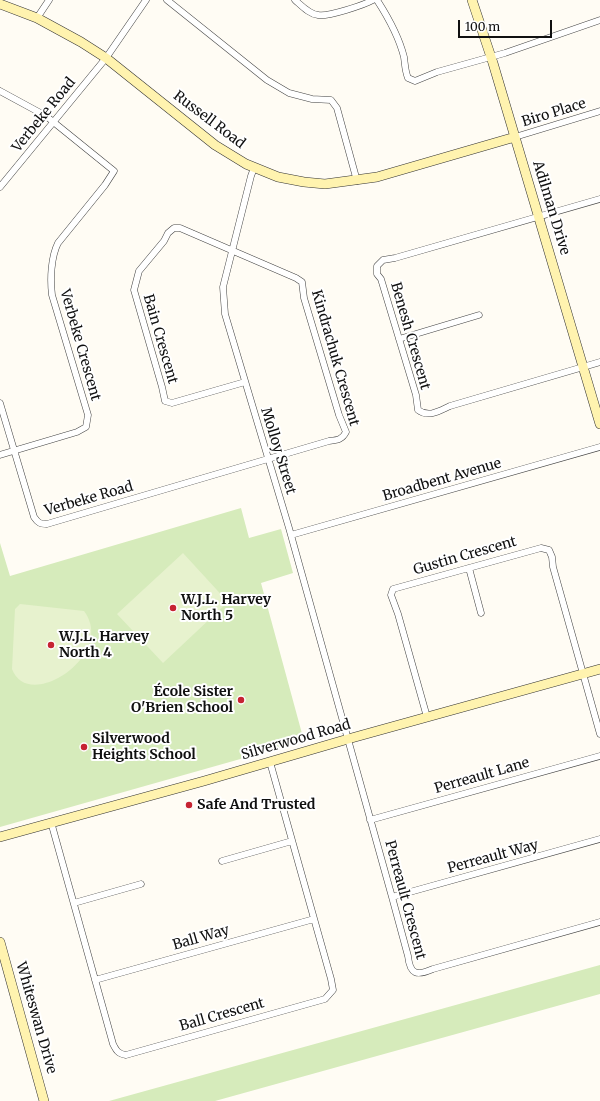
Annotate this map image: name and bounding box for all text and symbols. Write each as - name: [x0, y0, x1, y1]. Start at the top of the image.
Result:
- scale bar: [460, 12, 554, 38]
- text: 100 m: [465, 19, 500, 34]
- street label: Verbeke Road: [9, 74, 79, 156]
- street label: Russell Road: [170, 88, 248, 152]
- street label: Biro Place: [520, 95, 588, 131]
- street label: Adilman Drive: [529, 159, 573, 257]
- street label: Benesh Crescent: [387, 280, 433, 392]
- street label: Verbeke Crescent: [56, 287, 104, 403]
- street label: Kindrachuk Crescent: [308, 288, 362, 428]
- street label: Bain Crescent: [139, 292, 181, 386]
- street label: Molloy Street: [257, 406, 299, 496]
- street label: Broadbent Avenue: [381, 455, 503, 505]
- street label: Verbeke Road: [43, 478, 135, 520]
- street label: Gustin Crescent: [412, 533, 518, 579]
- place label: W.J.L. Harvey North 5: [181, 592, 271, 624]
- marker: W.J.L. Harvey North 5: [168, 603, 178, 613]
- place label: W.J.L. Harvey North 4: [59, 629, 149, 662]
- marker: W.J.L. Harvey North 4: [46, 640, 56, 650]
- place label: École Sister O'Brien School: [131, 684, 233, 716]
- marker: École Sister O'Brien School: [236, 695, 246, 705]
- street label: Silverwood Road: [239, 716, 353, 764]
- place label: Silverwood Heights School: [92, 731, 196, 764]
- marker: Silverwood Heights School: [79, 742, 89, 752]
- street label: Perreault Lane: [433, 754, 531, 798]
- place label: Safe And Trusted: [197, 797, 316, 813]
- marker: Safe And Trusted: [184, 800, 194, 810]
- street label: Perreault Way: [446, 837, 540, 877]
- street label: Perreault Crescent: [381, 839, 429, 961]
- street label: Ball Way: [171, 922, 231, 954]
- street label: Whiteswan Drive: [12, 960, 60, 1076]
- street label: Ball Crescent: [178, 995, 266, 1035]

